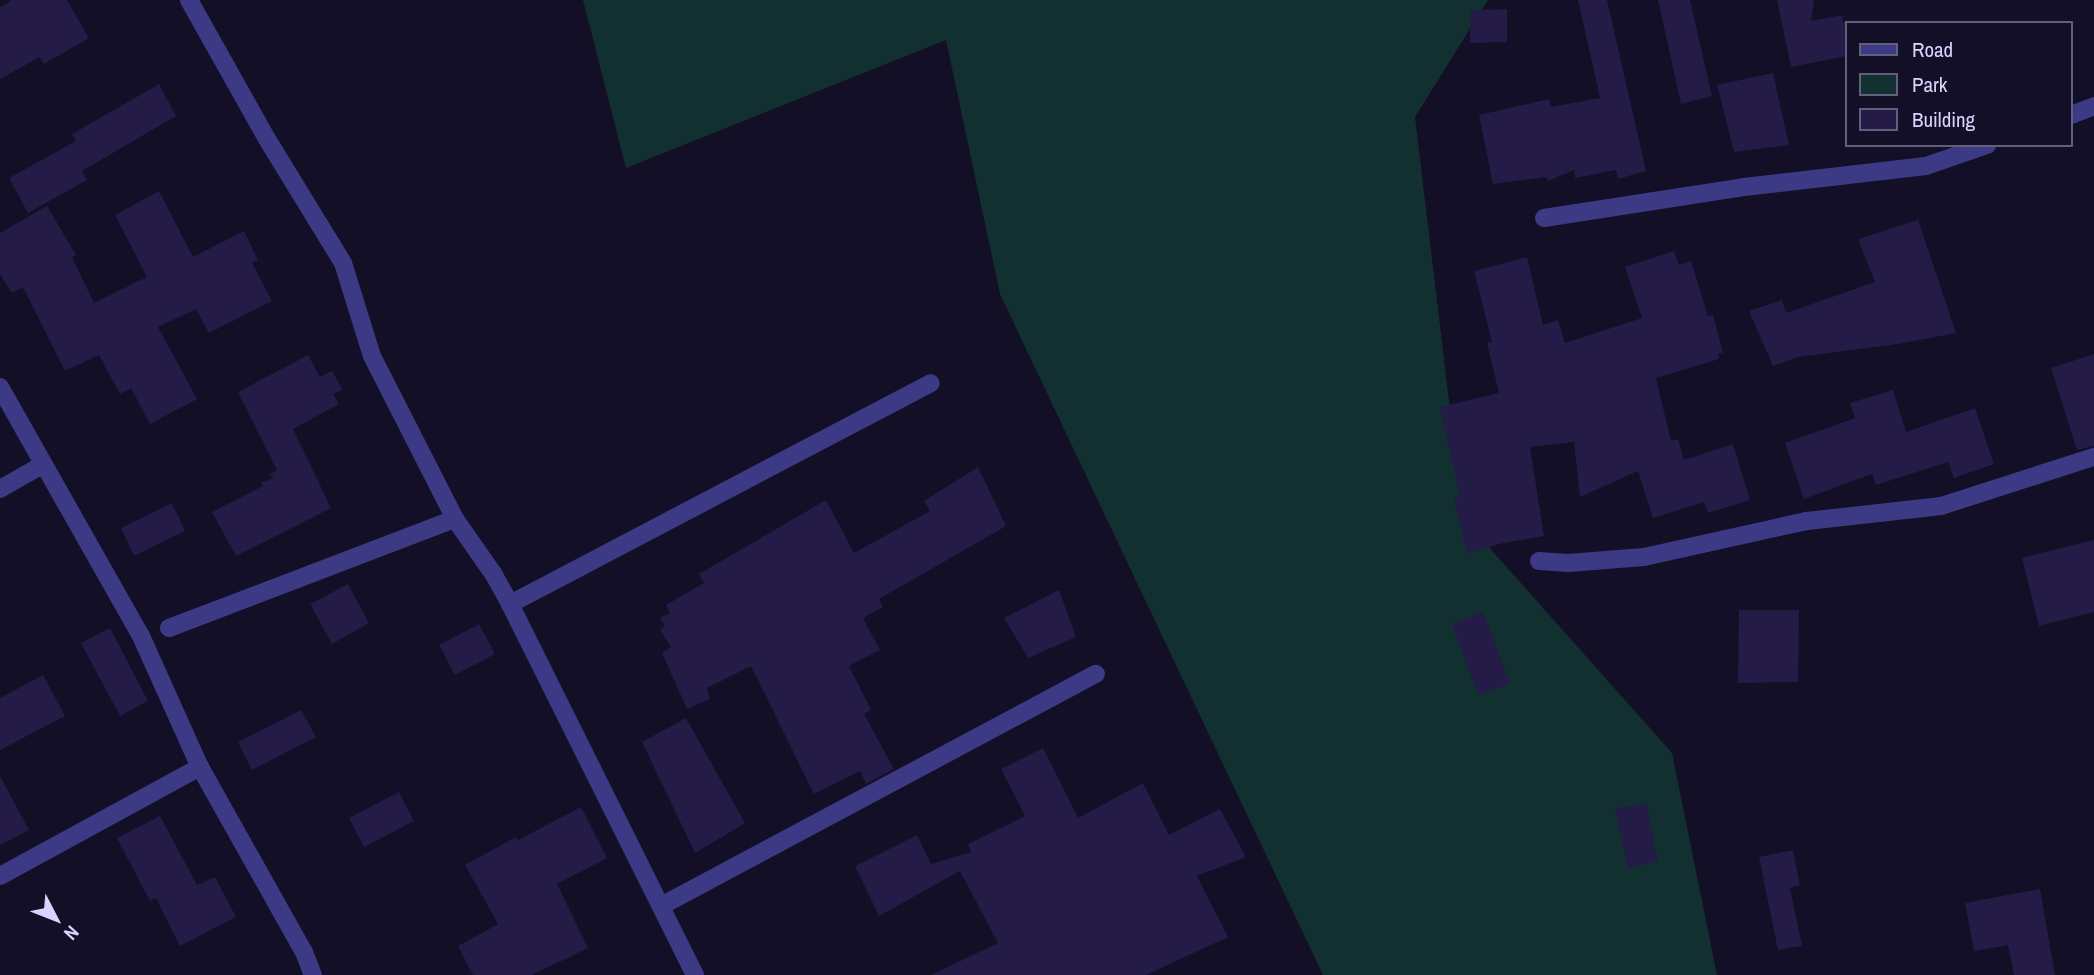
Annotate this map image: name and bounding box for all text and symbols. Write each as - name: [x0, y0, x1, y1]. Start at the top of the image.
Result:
- legend: [1846, 21, 2073, 147]
- text: Road: [1912, 35, 1953, 64]
- text: Park: [1912, 70, 1947, 99]
- text: Building: [1912, 105, 1975, 134]
- north arrow: [21, 884, 91, 954]
- text: N: [58, 920, 85, 946]

